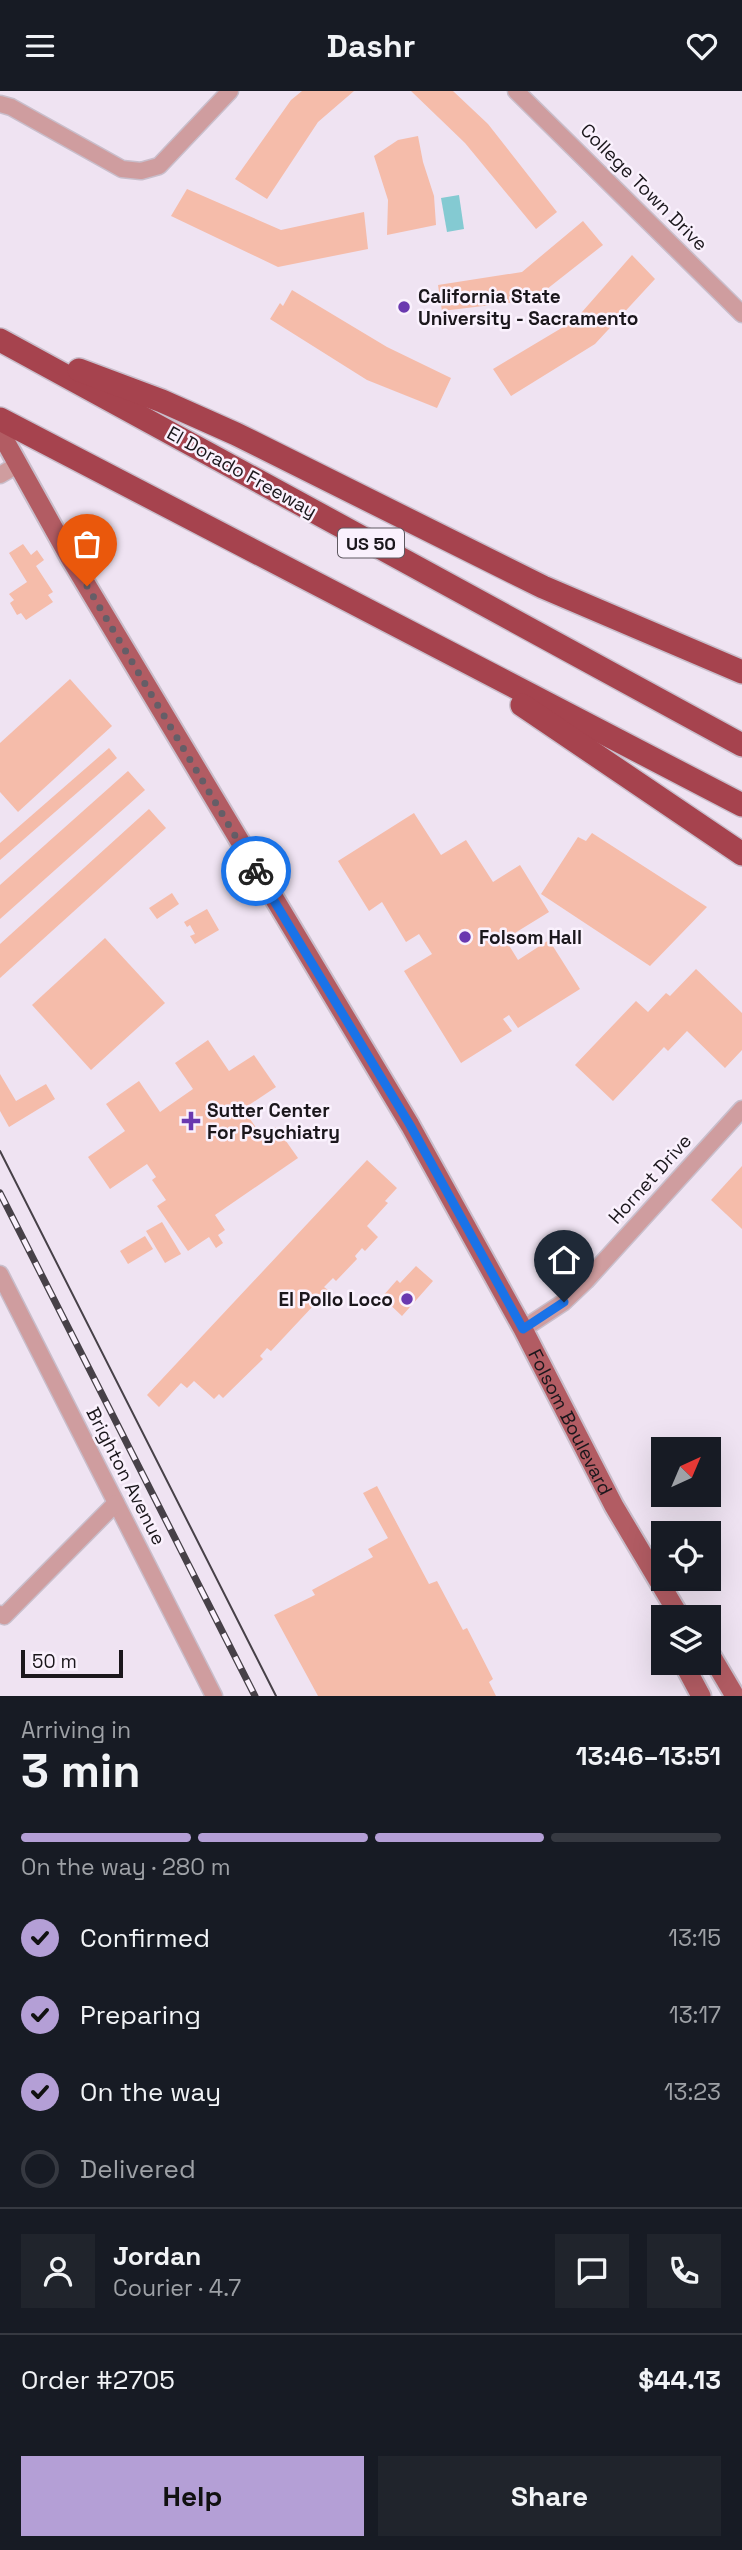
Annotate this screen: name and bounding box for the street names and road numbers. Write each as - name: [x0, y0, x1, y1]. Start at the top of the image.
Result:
- street label: College Town Drive: [575, 118, 713, 256]
- street label: El Dorado Freeway: [163, 420, 321, 524]
- road number: US 50: [338, 529, 404, 557]
- street label: Hornet Drive: [603, 1129, 697, 1229]
- street label: Folsom Boulevard: [523, 1345, 619, 1499]
- street label: Brighton Avenue: [80, 1403, 172, 1549]

